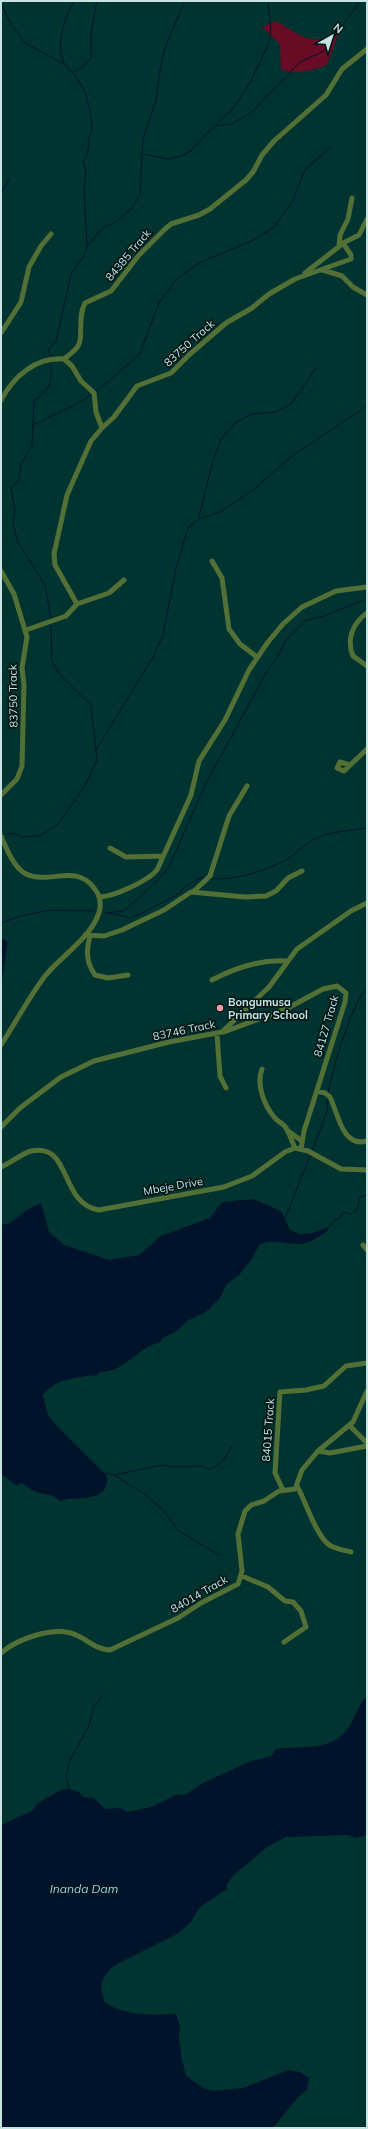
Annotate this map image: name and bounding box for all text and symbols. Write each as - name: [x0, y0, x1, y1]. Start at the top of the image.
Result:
- north arrow: [312, 16, 352, 56]
- text: N: [331, 20, 346, 36]
- street label: 84385 Track: [102, 226, 154, 284]
- street label: 83750 Track: [161, 316, 217, 369]
- street label: 83750 Track: [5, 664, 21, 728]
- street label: 84127 Track: [311, 993, 342, 1058]
- place label: Bongumusa Primary School: [228, 995, 308, 1022]
- marker: Bongumusa Primary School: [215, 1003, 225, 1013]
- street label: 83746 Track: [152, 1017, 217, 1043]
- street label: Mbeje Drive: [142, 1174, 204, 1198]
- street label: 84015 Track: [259, 1398, 277, 1462]
- street label: 84014 Track: [168, 1572, 230, 1616]
- water label: Inanda Dam: [50, 1881, 118, 1896]

